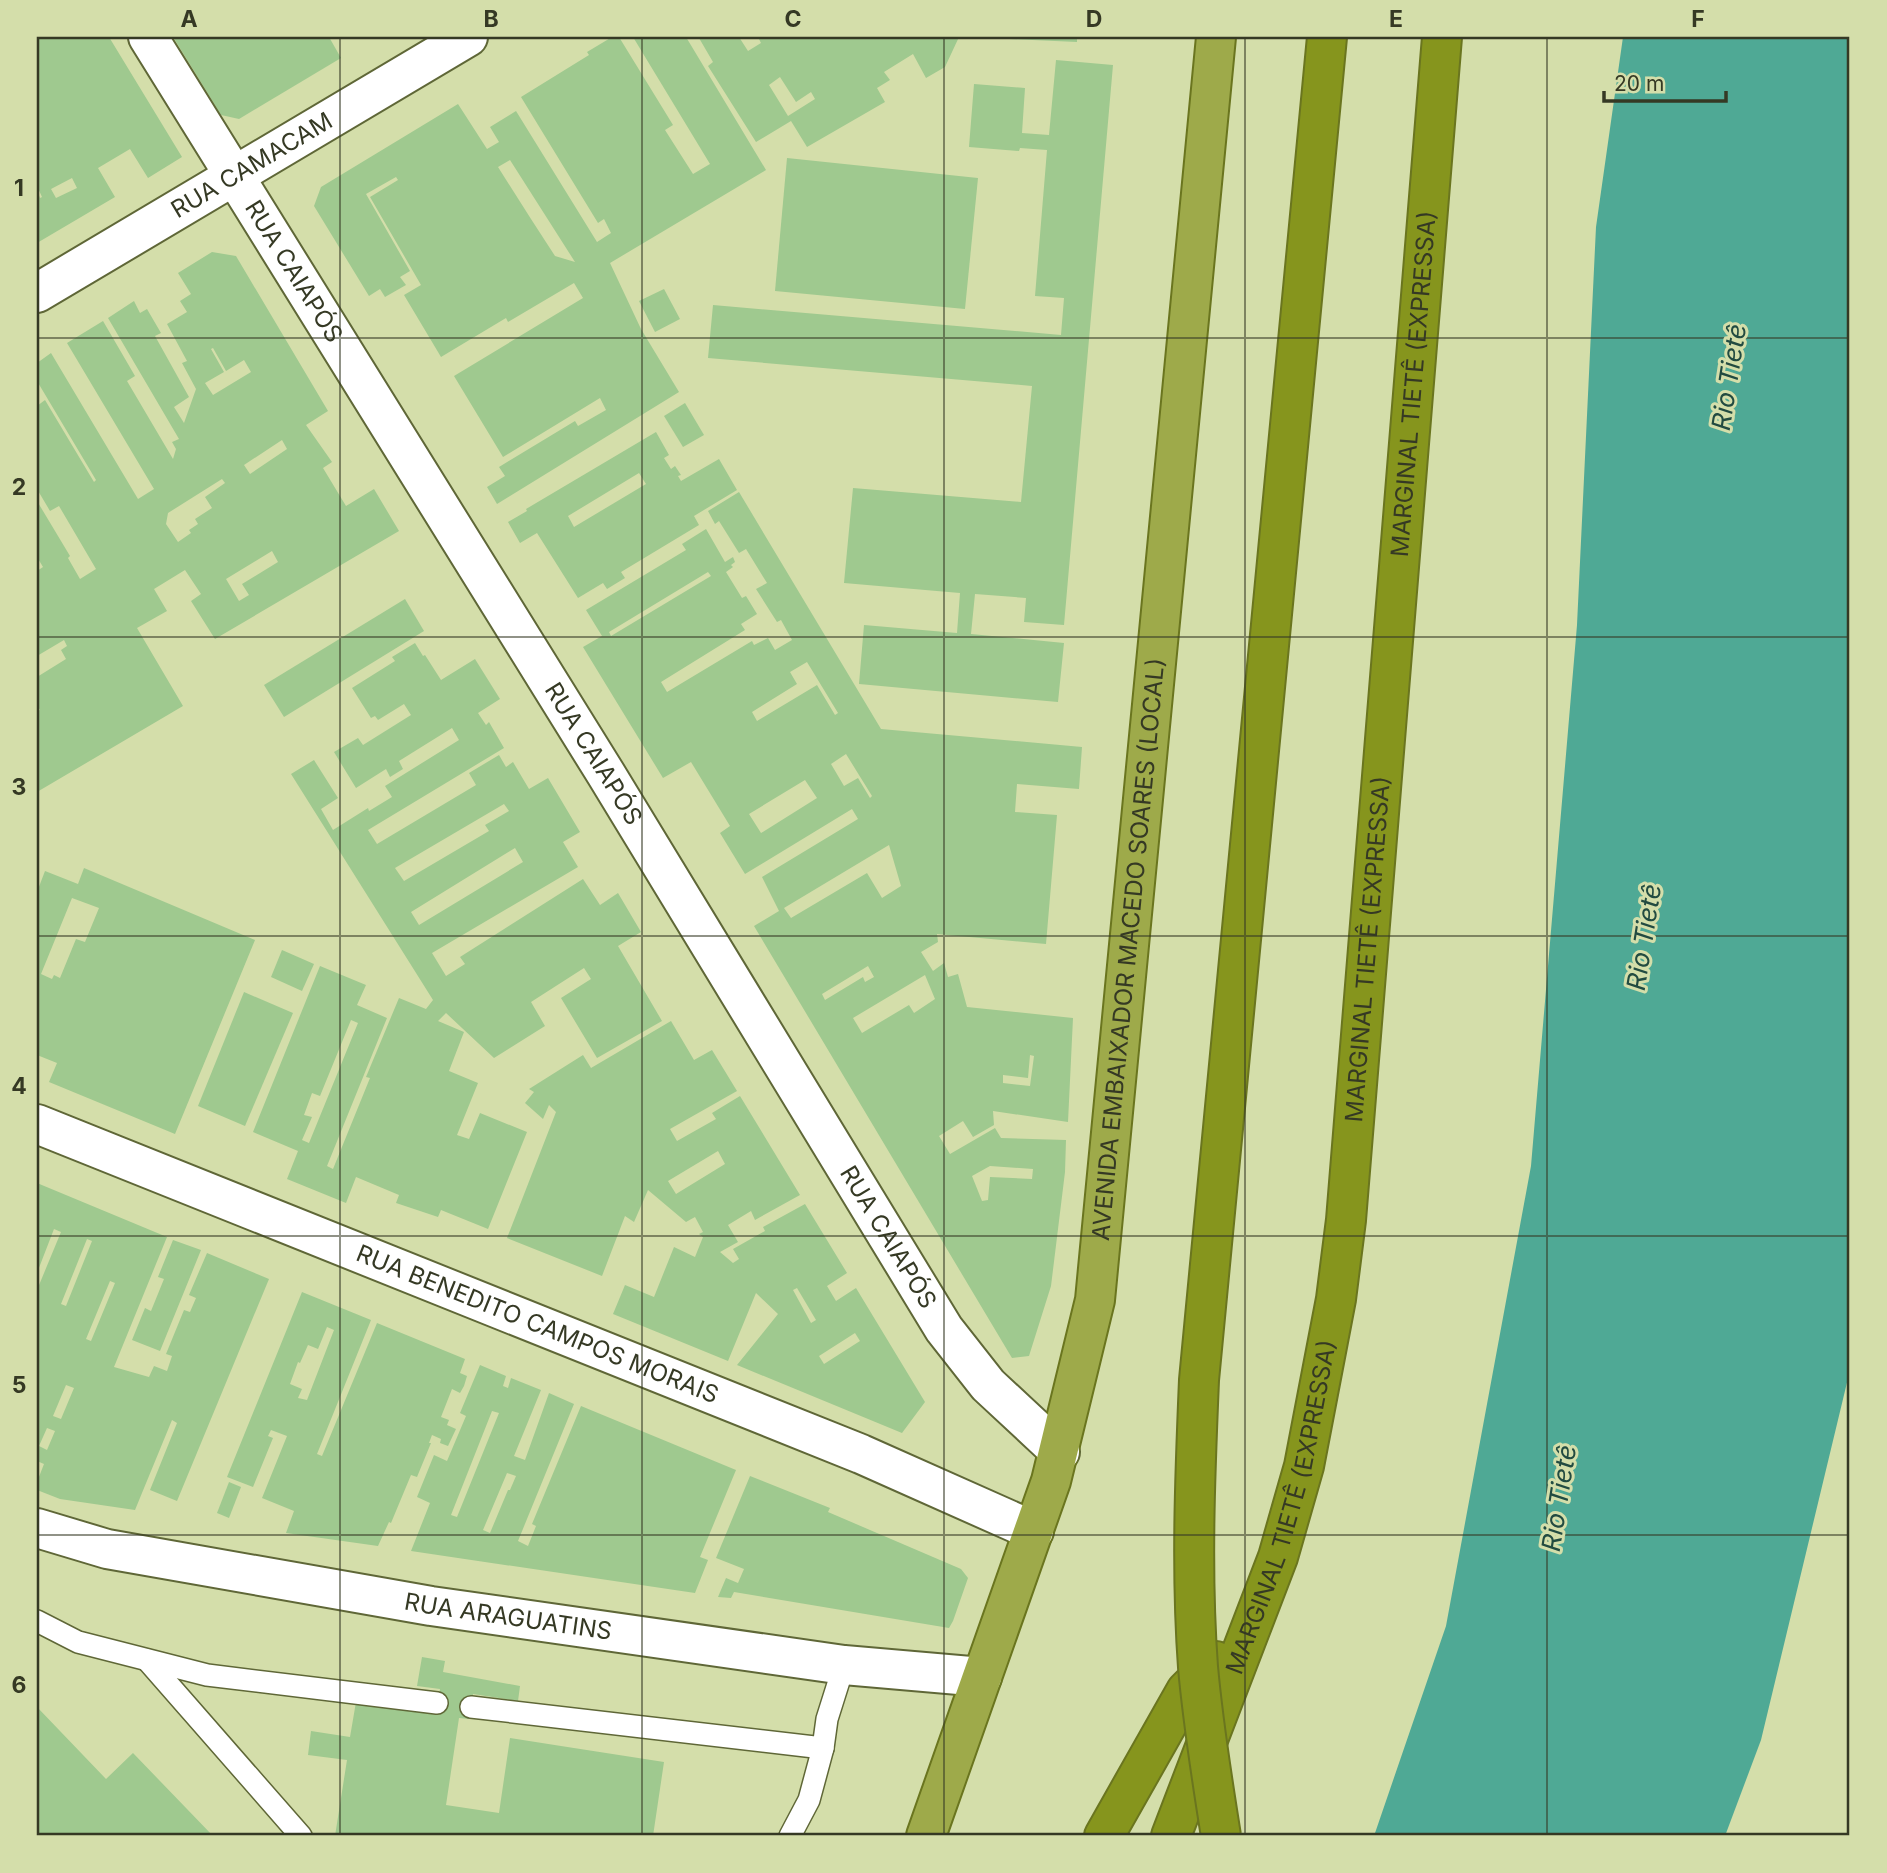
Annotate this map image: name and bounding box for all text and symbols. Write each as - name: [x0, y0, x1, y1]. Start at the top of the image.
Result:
- text: A: [180, 5, 198, 33]
- text: B: [483, 5, 499, 33]
- text: C: [784, 5, 802, 33]
- text: D: [1086, 5, 1102, 33]
- text: E: [1389, 5, 1403, 33]
- text: F: [1691, 5, 1705, 33]
- scale bar: [1604, 60, 1726, 104]
- text: 20 m: [1614, 71, 1664, 96]
- street label: RUA CAMACAM: [166, 106, 338, 224]
- text: 1: [14, 174, 24, 202]
- street label: RUA CAIAPÓS: [239, 195, 349, 348]
- street label: MARGINAL TIETÊ (EXPRESSA): [1385, 210, 1442, 558]
- water label: Rio Tietê: [1705, 322, 1752, 432]
- text: 2: [12, 473, 26, 501]
- street label: AVENIDA EMBAIXADOR MACEDO SOARES (LOCAL): [1086, 656, 1170, 1242]
- street label: RUA CAIAPÓS: [539, 677, 649, 830]
- text: 3: [12, 773, 26, 801]
- street label: MARGINAL TIETÊ (EXPRESSA): [1339, 775, 1396, 1123]
- water label: Rio Tietê: [1620, 882, 1667, 992]
- text: 4: [11, 1072, 27, 1100]
- street label: RUA CAIAPÓS: [834, 1160, 943, 1314]
- street label: RUA BENEDITO CAMPOS MORAIS: [352, 1238, 723, 1409]
- street label: MARGINAL TIETÊ (EXPRESSA): [1219, 1337, 1342, 1678]
- text: 5: [12, 1371, 26, 1399]
- water label: Rio Tietê: [1535, 1443, 1582, 1553]
- street label: RUA ARAGUATINS: [402, 1587, 614, 1646]
- text: 6: [12, 1671, 26, 1699]

